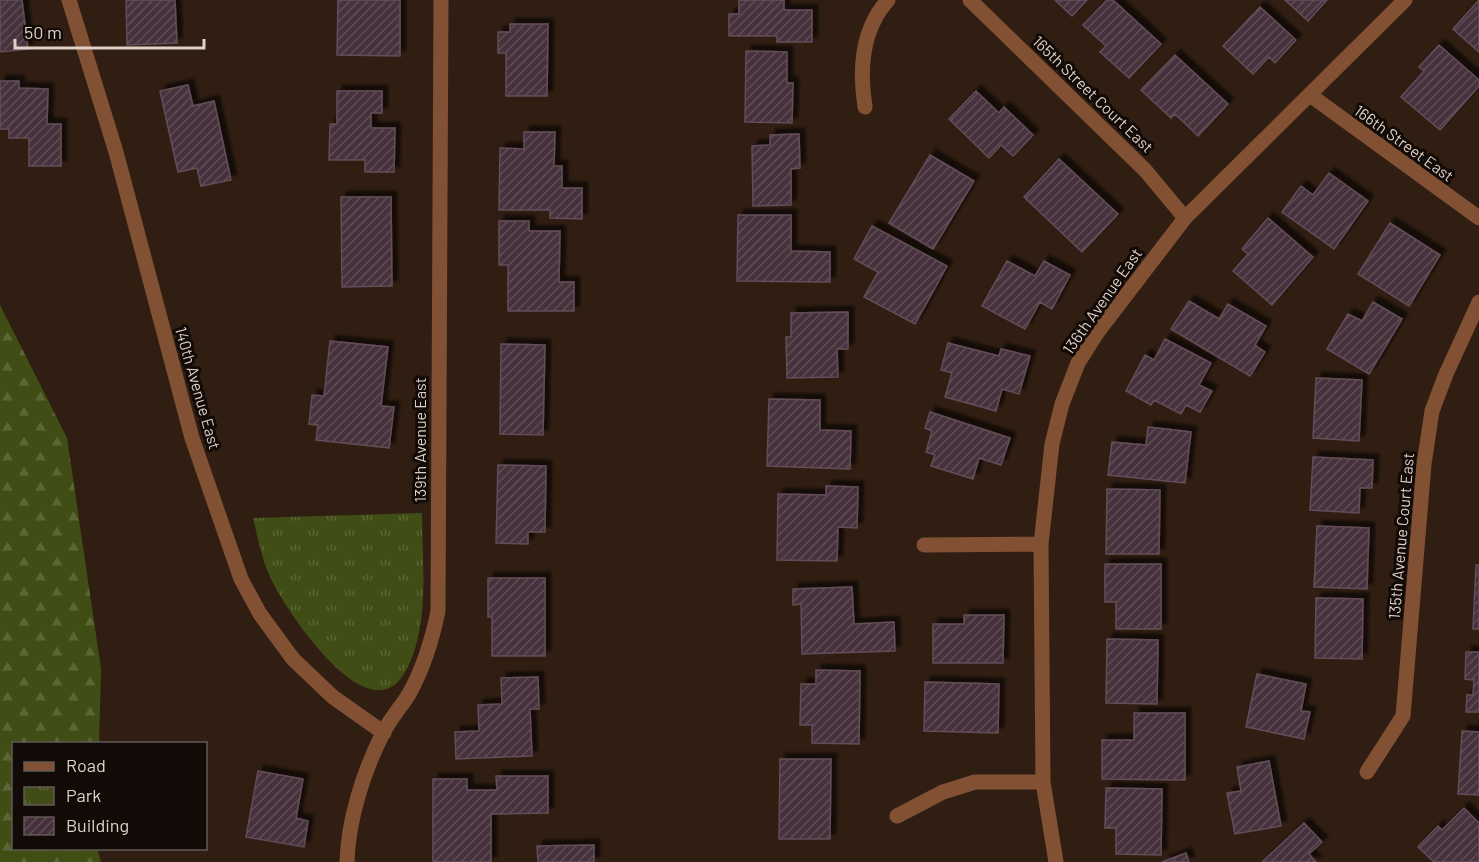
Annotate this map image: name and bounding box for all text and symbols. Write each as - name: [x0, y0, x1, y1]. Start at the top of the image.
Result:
- scale bar: [15, 12, 204, 50]
- text: 50 m: [24, 21, 62, 43]
- street label: 165th Street Court East: [1029, 31, 1158, 156]
- street label: 166th Street East: [1351, 100, 1458, 185]
- street label: 136th Avenue East: [1058, 244, 1145, 357]
- street label: 140th Avenue East: [172, 324, 225, 451]
- street label: 139th Avenue East: [410, 377, 429, 503]
- street label: 135th Avenue Court East: [1384, 452, 1417, 620]
- legend: [12, 742, 207, 850]
- text: Road: [66, 754, 106, 776]
- text: Park: [66, 784, 101, 806]
- text: Building: [66, 814, 129, 836]

